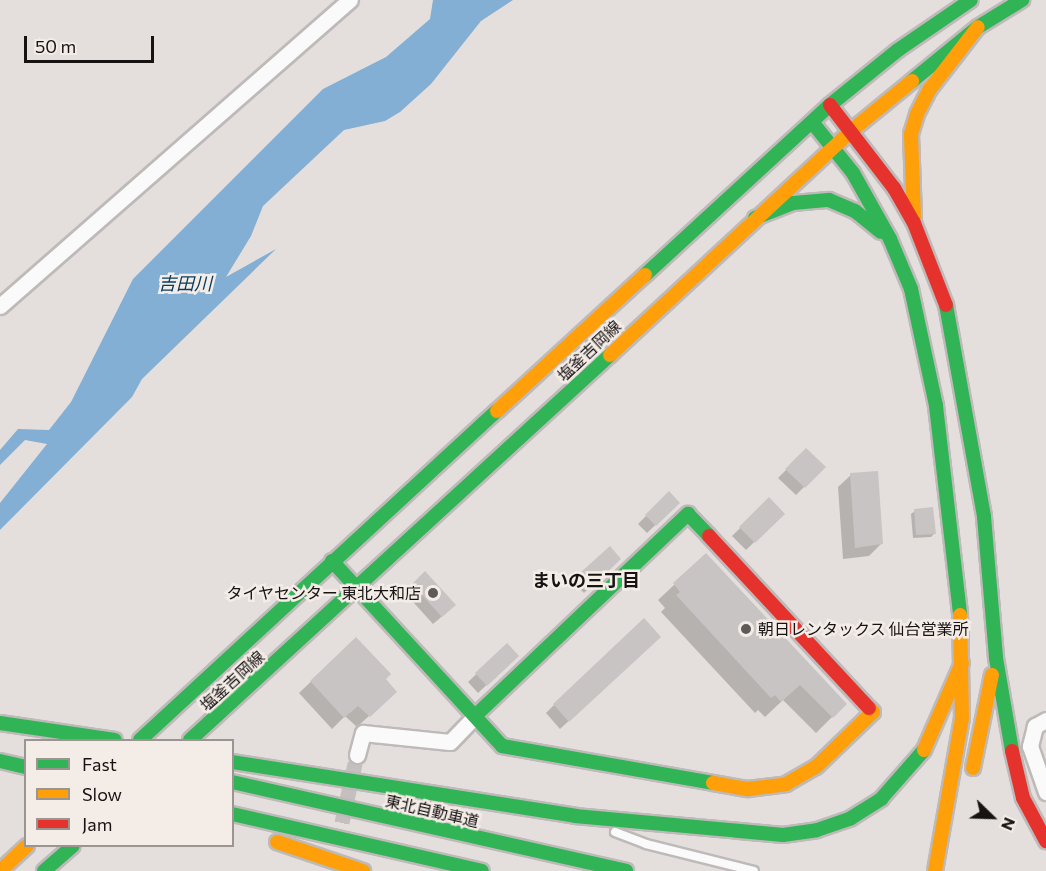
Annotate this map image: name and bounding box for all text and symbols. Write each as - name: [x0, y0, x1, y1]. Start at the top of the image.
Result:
- scale bar: [27, 24, 158, 62]
- text: 50 m: [35, 35, 76, 57]
- water label: 吉田川: [158, 272, 212, 294]
- street label: 塩釜吉岡線: [553, 317, 625, 385]
- district label: まいの三丁目: [532, 569, 640, 591]
- place label: タイヤセンター 東北大和店: [226, 583, 421, 603]
- marker: タイヤセンター 東北大和店: [426, 586, 440, 600]
- place label: 朝日レンタックス 仙台営業所: [758, 619, 969, 639]
- marker: 朝日レンタックス 仙台営業所: [739, 622, 753, 636]
- street label: 塩釜吉岡線: [196, 647, 268, 715]
- legend: [24, 739, 234, 847]
- text: Fast: [82, 753, 117, 775]
- text: Slow: [82, 783, 122, 805]
- north arrow: [962, 787, 1022, 847]
- street label: 東北自動車道: [383, 791, 481, 831]
- text: Jam: [82, 813, 112, 835]
- text: N: [998, 815, 1020, 833]

